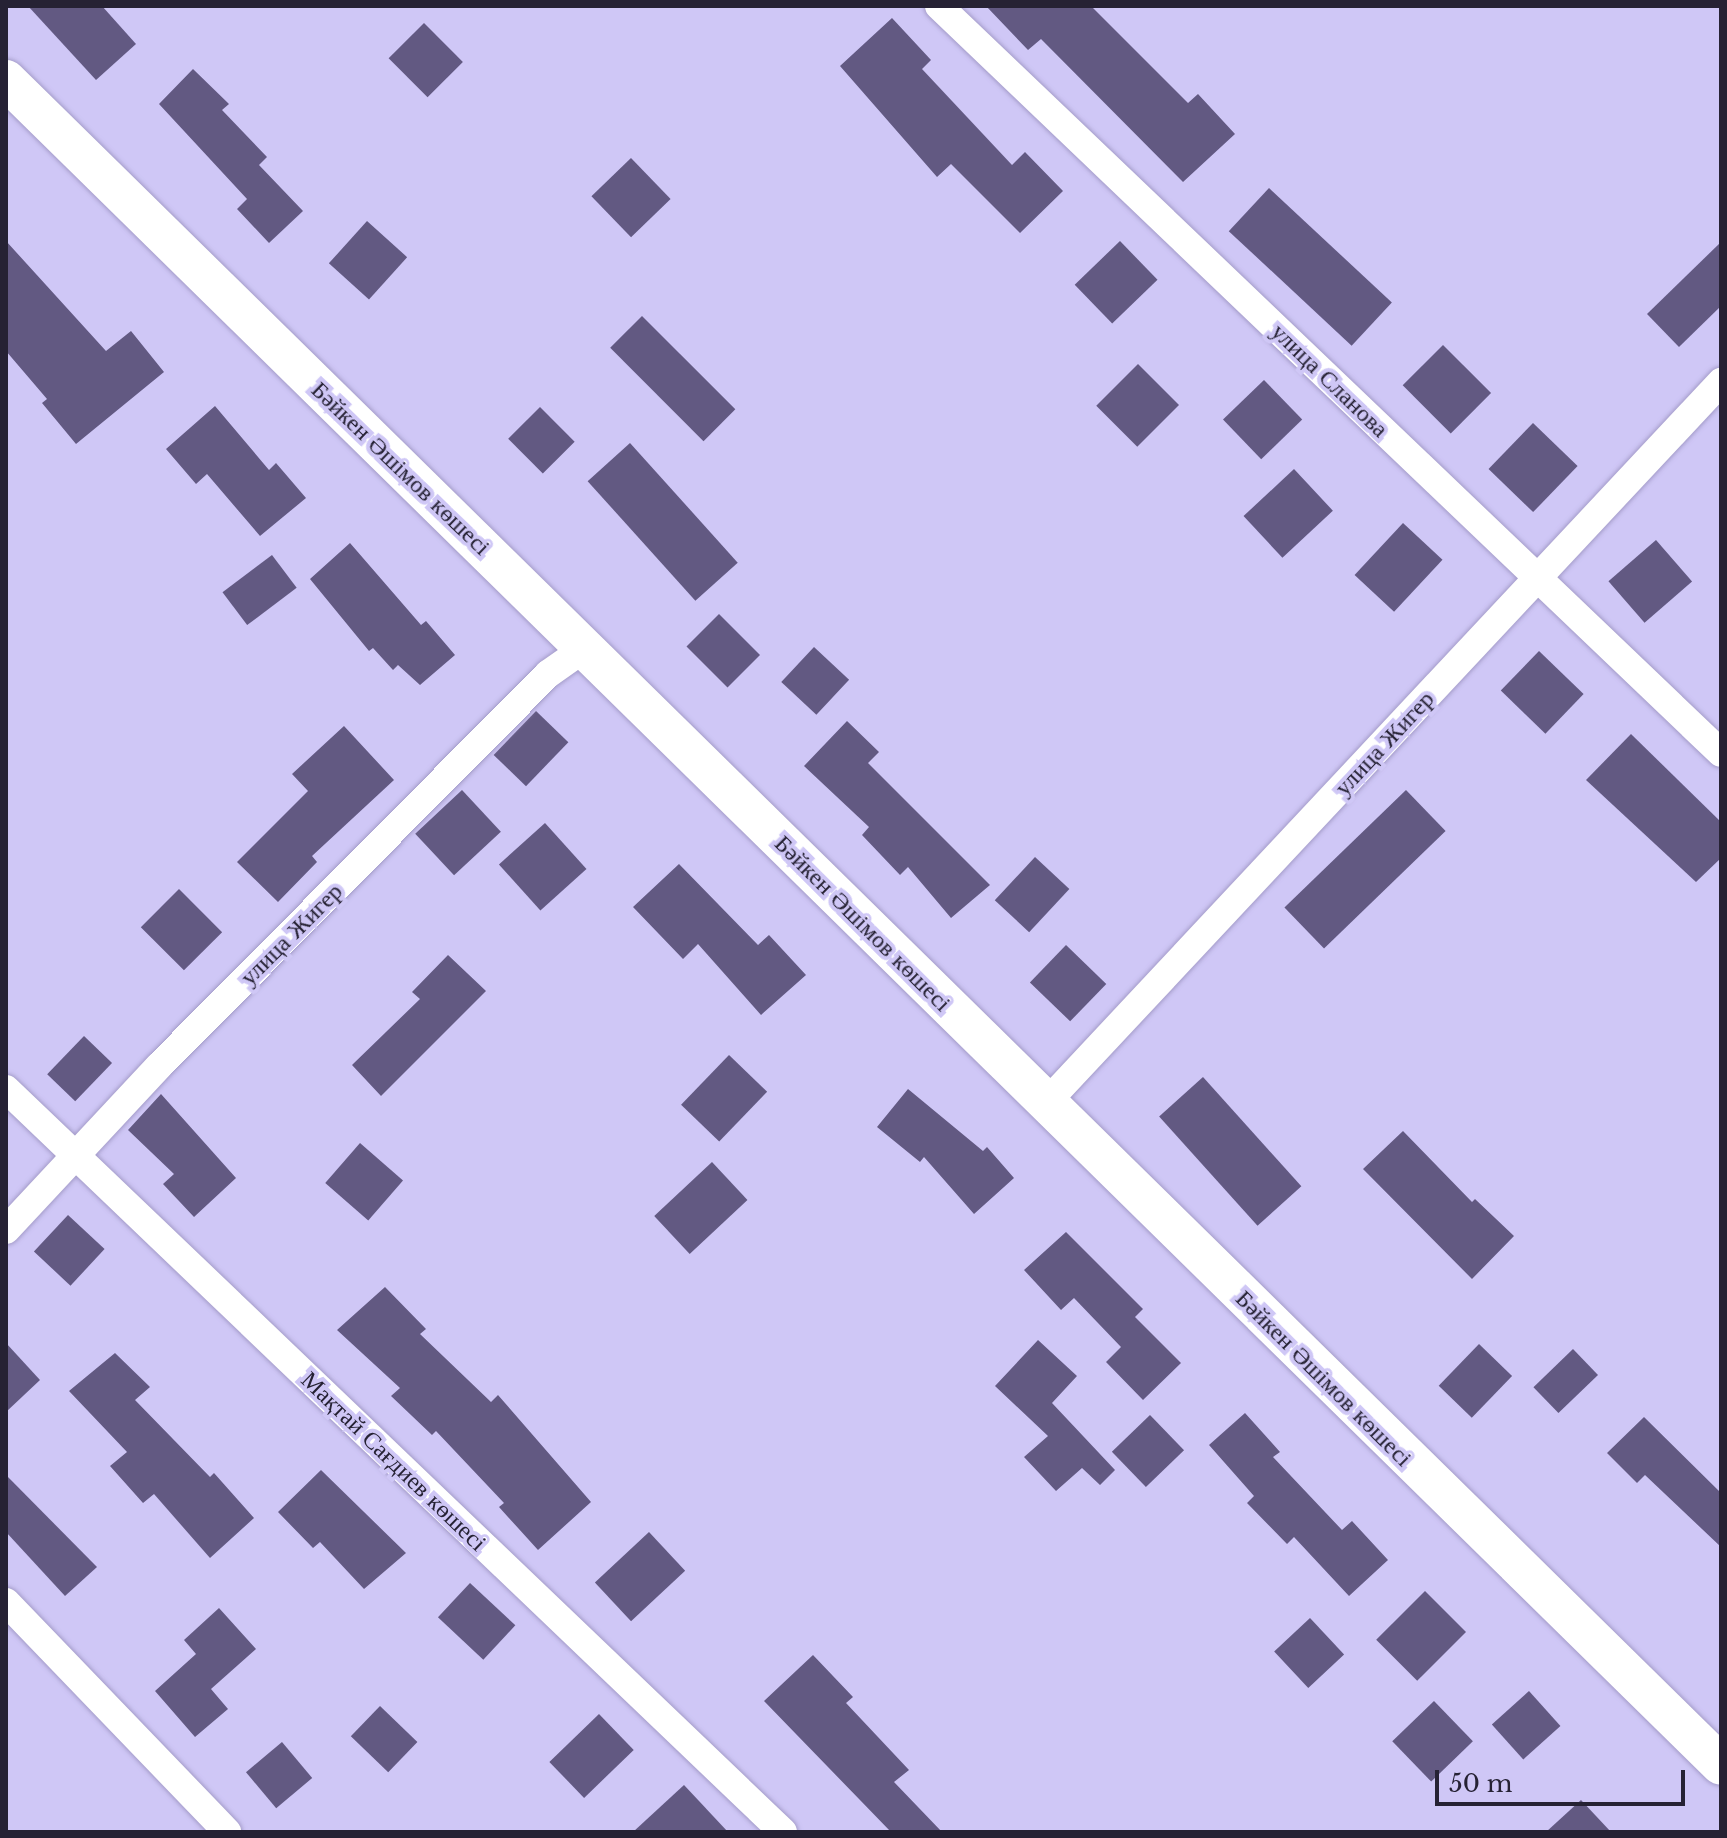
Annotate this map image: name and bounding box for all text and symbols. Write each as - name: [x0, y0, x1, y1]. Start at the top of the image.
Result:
- street label: улица Сланова: [1266, 317, 1394, 443]
- street label: Бәйкен Әшімов көшесі: [306, 375, 496, 561]
- street label: улица Жигер: [1328, 685, 1440, 801]
- street label: Бәйкен Әшімов көшесі: [769, 829, 957, 1017]
- street label: улица Жигер: [234, 877, 348, 991]
- street label: Бәйкен Әшімов көшесі: [1230, 1284, 1418, 1472]
- street label: Мақтай Сағдиев көшесі: [296, 1365, 492, 1557]
- scale bar: [1439, 1754, 1689, 1804]
- text: 50 m: [1449, 1769, 1512, 1798]

